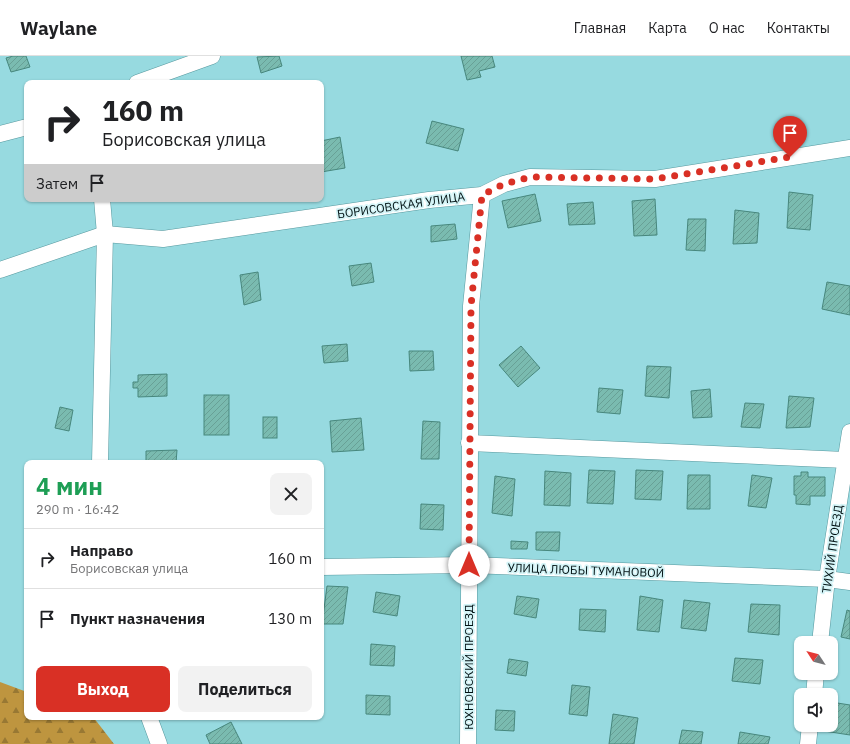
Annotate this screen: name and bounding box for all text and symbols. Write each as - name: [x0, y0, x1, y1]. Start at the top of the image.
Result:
- text: Waylane: [20, 16, 97, 40]
- text: Главная: [574, 19, 626, 37]
- text: Карта: [648, 19, 687, 37]
- text: О нас: [709, 19, 745, 37]
- text: Контакты: [767, 19, 830, 37]
- text: 160 m: [102, 92, 184, 129]
- icon: right: [36, 96, 88, 148]
- pin: [773, 116, 807, 157]
- icon: arrive: [779, 122, 801, 144]
- text: Борисовская улица: [102, 128, 266, 151]
- icon: arrive: [86, 172, 108, 194]
- text: Затем: [36, 174, 78, 193]
- street label: БОРИСОВСКАЯ УЛИЦА: [336, 189, 466, 221]
- text: 4 мин: [36, 470, 103, 502]
- button: close: [270, 473, 312, 515]
- text: 290 m · 16:42: [36, 501, 119, 518]
- street label: ТИХИЙ ПРОЕЗД: [818, 503, 846, 594]
- text: Направо: [70, 541, 133, 560]
- position arrow: [448, 544, 490, 586]
- icon: right: [36, 548, 58, 570]
- text: 160 m: [268, 549, 312, 568]
- text: Борисовская улица: [70, 560, 188, 577]
- street label: УЛИЦА ЛЮБЫ ТУМАНОВОЙ: [507, 560, 665, 580]
- street label: ЮХНОВСКИЙ ПРОЕЗД: [461, 604, 476, 730]
- icon: arrive: [36, 608, 58, 630]
- text: Пункт назначения: [70, 609, 205, 628]
- text: 130 m: [268, 609, 312, 628]
- north arrow: [794, 636, 838, 680]
- map controls: [794, 636, 838, 732]
- button: Выход: [36, 666, 170, 712]
- button: Поделиться: [178, 666, 312, 712]
- button: sound: [794, 688, 838, 732]

